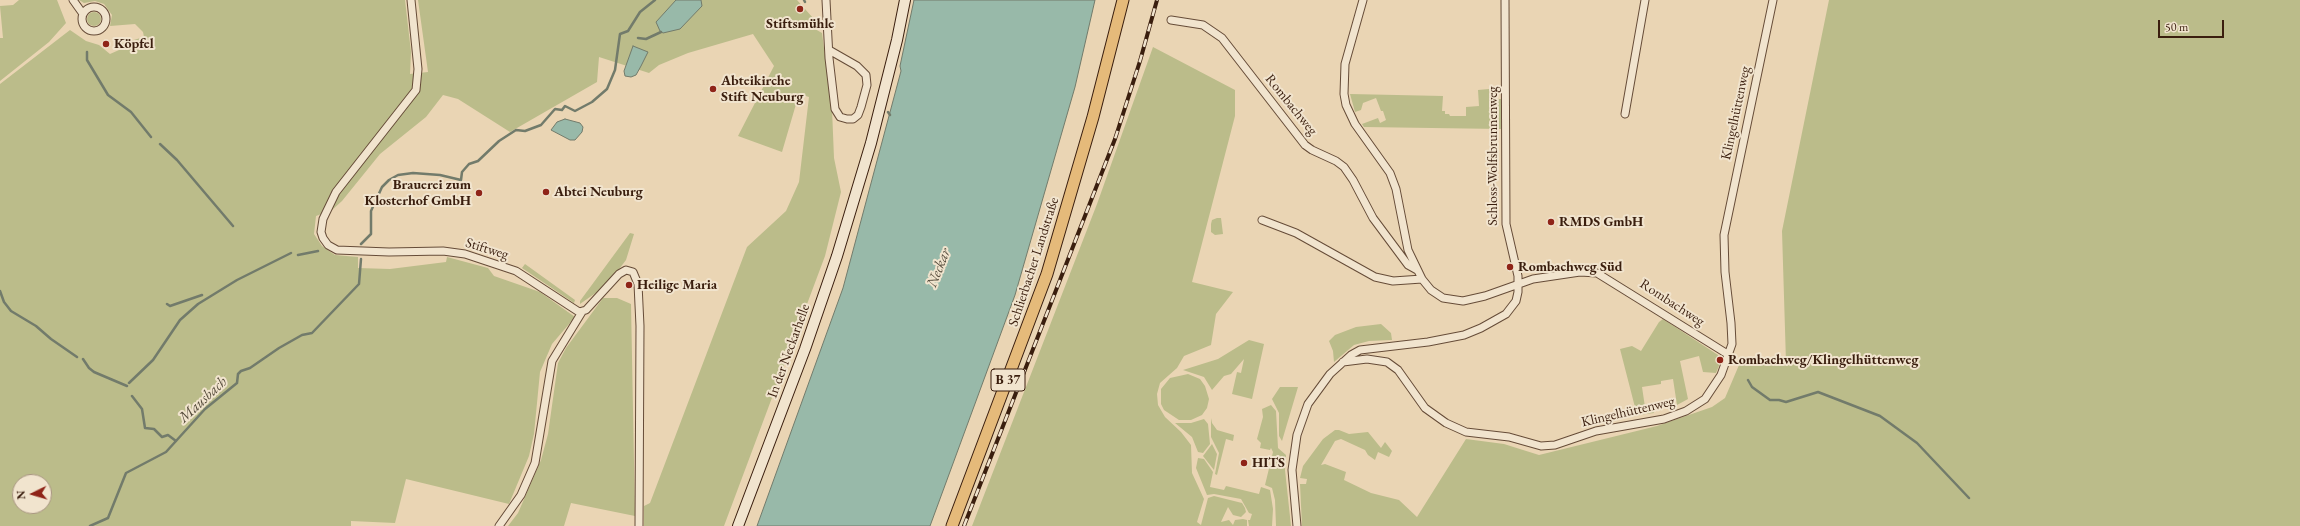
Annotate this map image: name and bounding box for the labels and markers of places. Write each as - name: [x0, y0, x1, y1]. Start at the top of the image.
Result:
- marker: Stiftsmühle: [795, 4, 805, 14]
- place label: Stiftsmühle: [766, 16, 834, 32]
- place label: Köpfel: [114, 36, 154, 52]
- marker: Köpfel: [101, 39, 111, 49]
- place label: Abteikirche Stift Neuburg: [721, 73, 804, 106]
- marker: Abteikirche Stift Neuburg: [708, 84, 718, 94]
- place label: Brauerei zum Klosterhof GmbH: [365, 177, 471, 210]
- place label: Abtei Neuburg: [554, 184, 643, 200]
- marker: Abtei Neuburg: [541, 187, 551, 197]
- marker: Brauerei zum Klosterhof GmbH: [474, 188, 484, 198]
- place label: RMDS GmbH: [1559, 214, 1643, 230]
- marker: RMDS GmbH: [1546, 217, 1556, 227]
- place label: Rombachweg Süd: [1518, 259, 1622, 275]
- marker: Rombachweg Süd: [1505, 262, 1515, 272]
- place label: Heilige Maria: [637, 277, 717, 293]
- marker: Heilige Maria: [624, 280, 634, 290]
- place label: Rombachweg/Klingelhüttenweg: [1728, 352, 1918, 368]
- marker: Rombachweg/Klingelhüttenweg: [1715, 355, 1725, 365]
- place label: HITS: [1252, 455, 1285, 471]
- marker: HITS: [1239, 458, 1249, 468]

